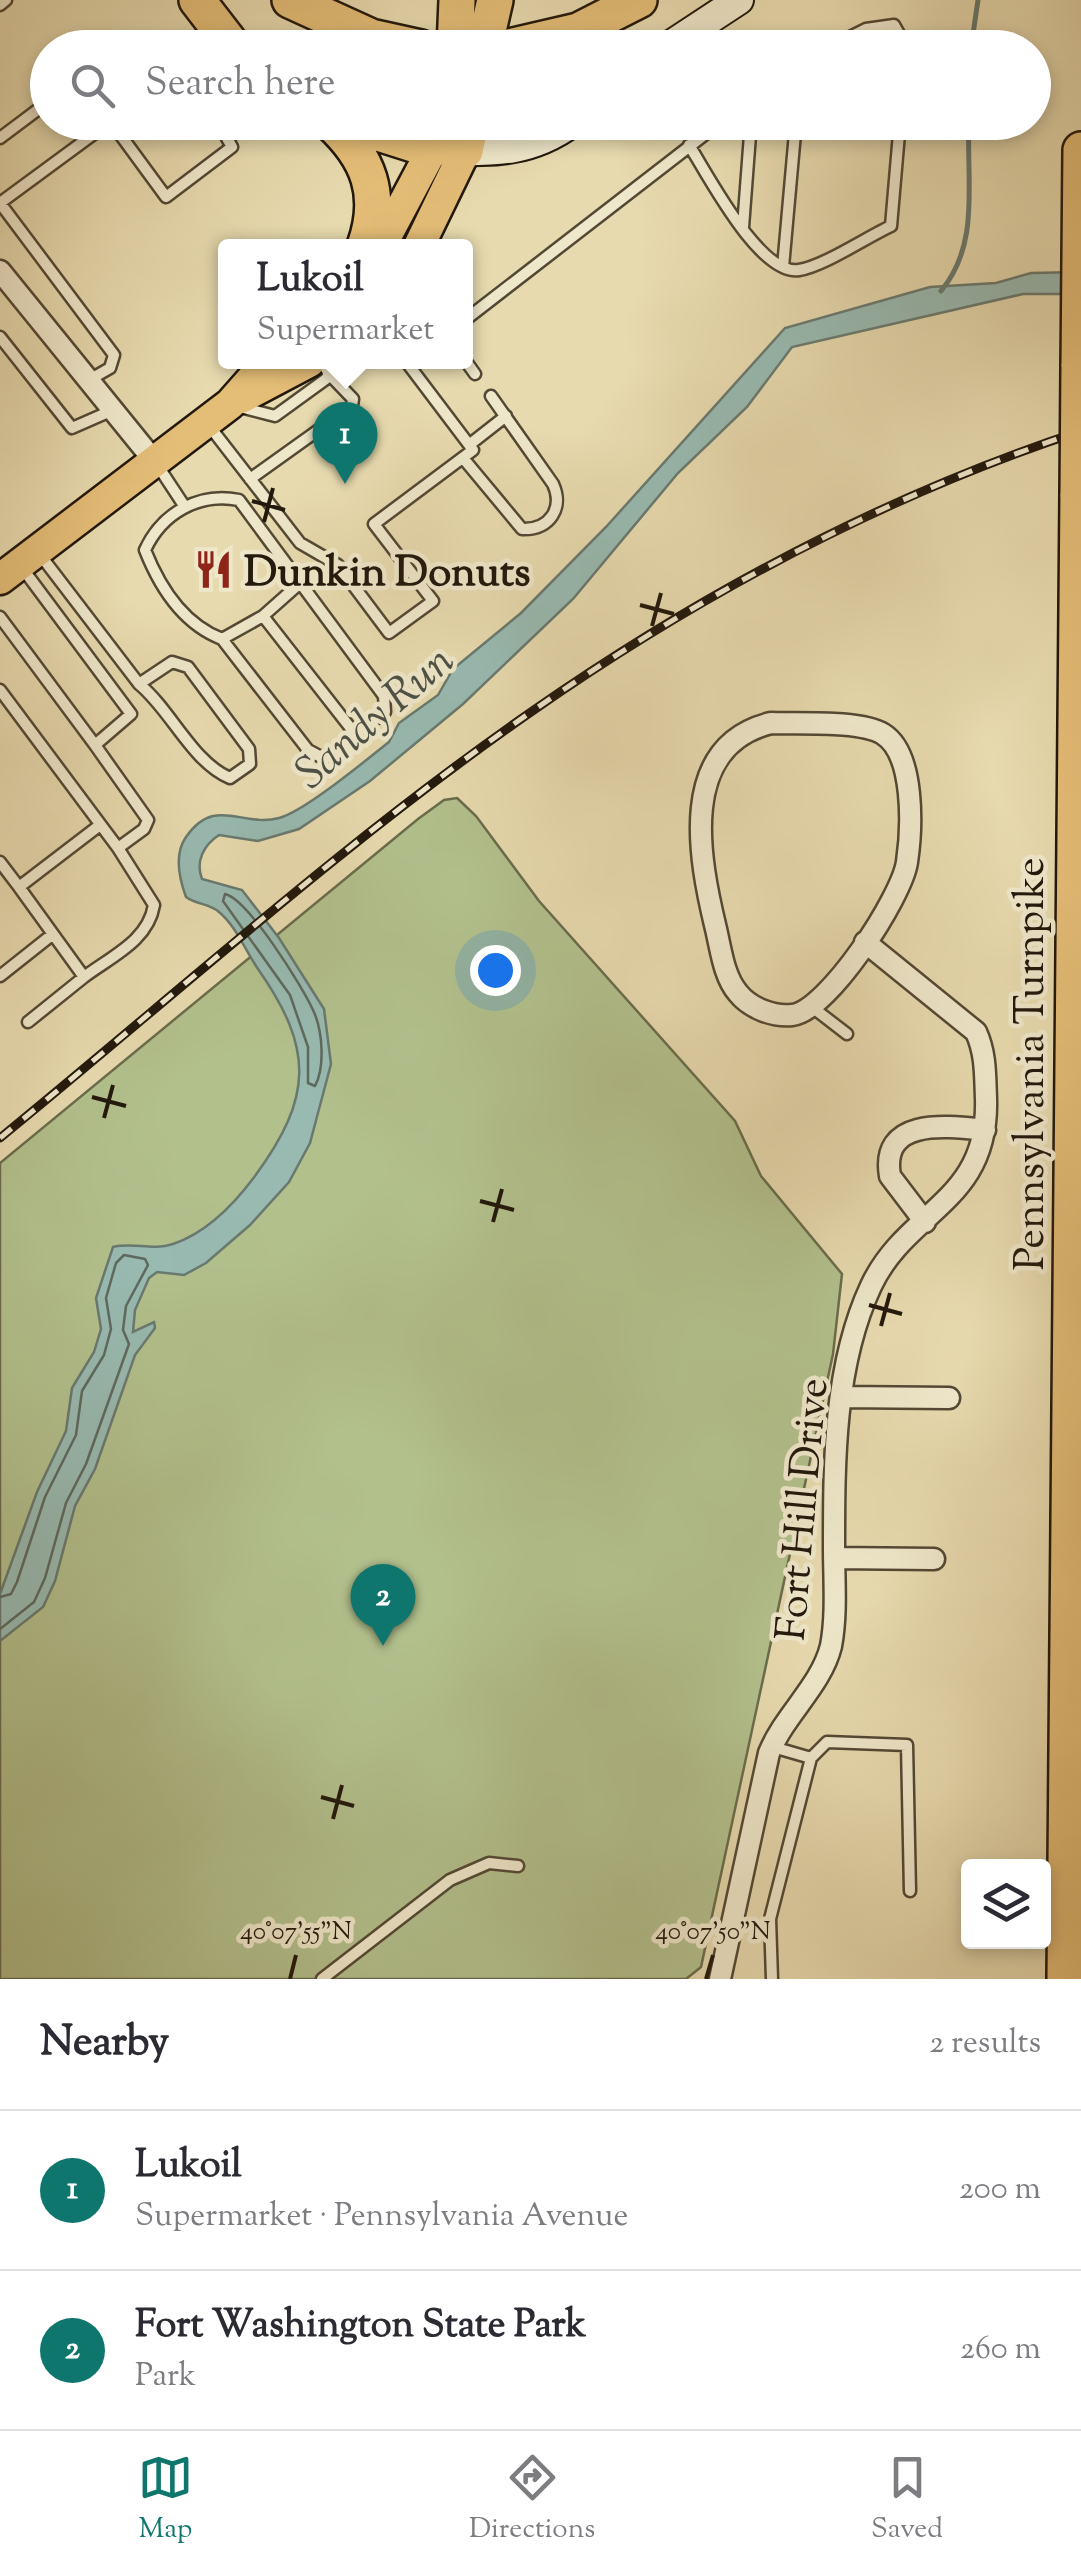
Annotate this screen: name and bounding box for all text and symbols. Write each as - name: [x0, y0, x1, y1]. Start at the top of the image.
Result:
- search box: [30, 30, 1051, 140]
- icon: search: [65, 58, 120, 113]
- text: Search here: [145, 58, 336, 112]
- popup: [218, 239, 473, 369]
- text: Lukoil: [257, 254, 364, 308]
- text: Supermarket: [257, 308, 434, 354]
- pin: 1: [312, 402, 378, 484]
- place label: Dunkin Donuts: [244, 545, 531, 605]
- restaurant icon: Dunkin Donuts: [193, 549, 235, 591]
- water label: Sandy Run: [283, 631, 471, 807]
- street label: Pennsylvania Turnpike: [1003, 857, 1063, 1271]
- your location: [470, 945, 521, 996]
- street label: Fort Hill Drive: [764, 1376, 846, 1643]
- pin: 2: [350, 1564, 416, 1646]
- map controls: [961, 1859, 1051, 1949]
- button: layers: [961, 1859, 1051, 1949]
- text: 40°07'55"N: [240, 1915, 352, 1951]
- text: 40°07'50"N: [655, 1915, 771, 1951]
- text: Nearby: [40, 2014, 169, 2074]
- text: 2 results: [929, 2021, 1041, 2067]
- text: Lukoil: [135, 2140, 242, 2194]
- text: 1: [67, 2167, 78, 2213]
- text: 200 m: [959, 2167, 1041, 2213]
- text: Supermarket · Pennsylvania Avenue: [135, 2194, 628, 2240]
- text: Fort Washington State Park: [135, 2300, 586, 2354]
- text: 2: [65, 2327, 80, 2373]
- text: 260 m: [960, 2327, 1041, 2373]
- text: Park: [135, 2354, 196, 2400]
- tab: Map: [138, 2450, 193, 2550]
- tab: Directions: [469, 2450, 595, 2550]
- tab: Saved: [871, 2450, 943, 2550]

